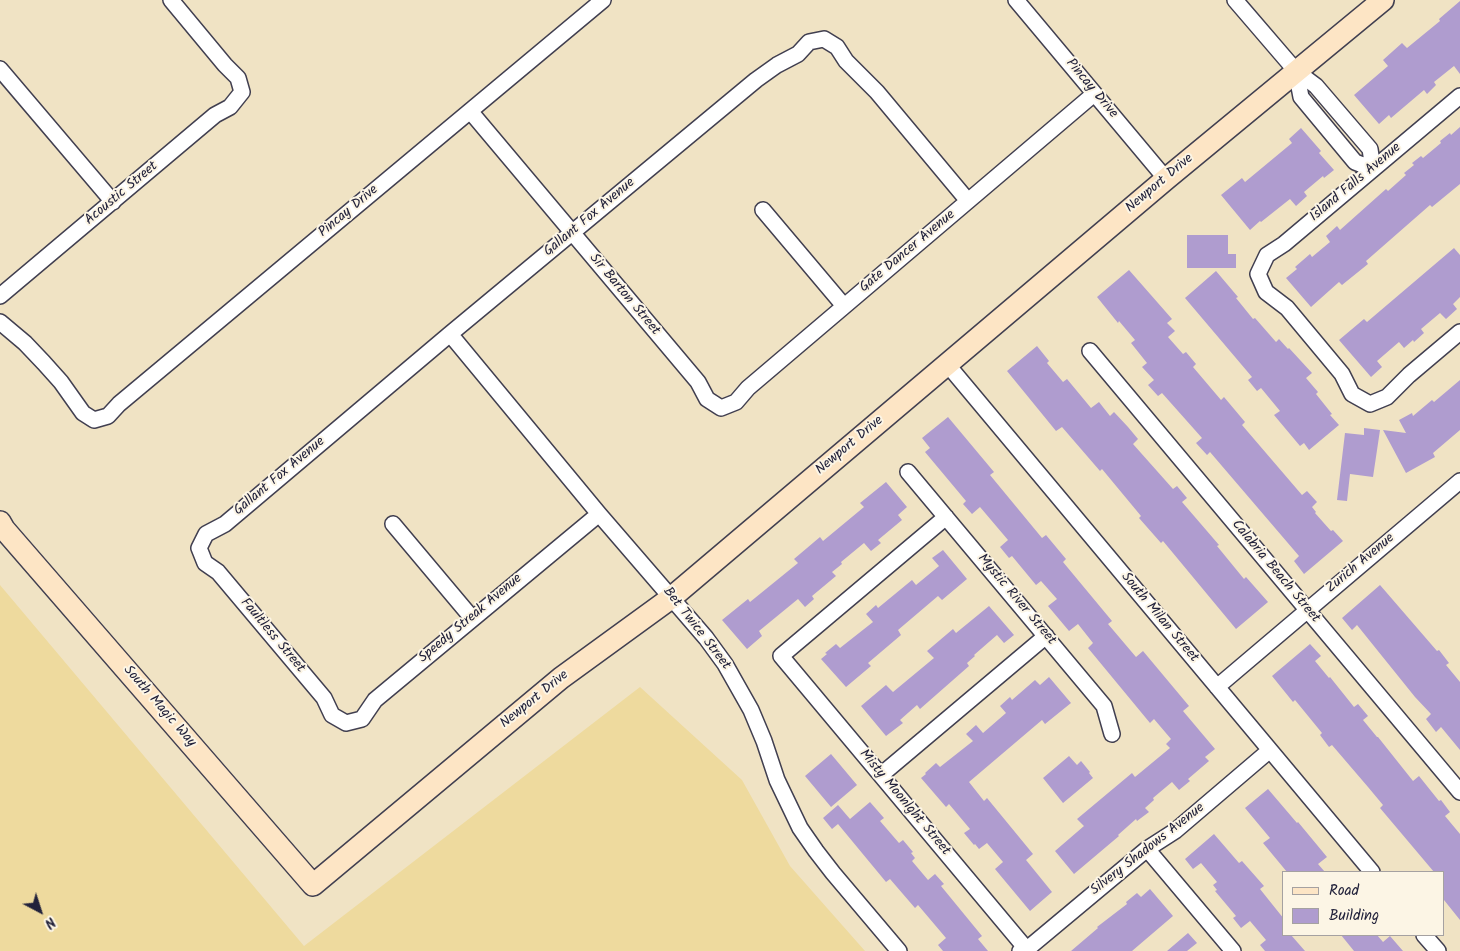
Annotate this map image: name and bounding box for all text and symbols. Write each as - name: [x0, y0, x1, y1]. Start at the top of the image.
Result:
- street label: Pincay Drive: [1061, 56, 1121, 122]
- street label: Island Falls Avenue: [1307, 140, 1405, 226]
- street label: Newport Drive: [1123, 151, 1197, 217]
- street label: Acoustic Street: [82, 159, 162, 229]
- street label: Gallant Fox Avenue: [541, 175, 639, 261]
- street label: Pincay Drive: [316, 182, 382, 242]
- street label: Gate Dancer Avenue: [857, 207, 959, 297]
- street label: Sir Barton Street: [585, 251, 663, 339]
- street label: Newport Drive: [813, 413, 887, 479]
- street label: Gallant Fox Avenue: [231, 434, 329, 520]
- street label: Calabria Beach Street: [1227, 517, 1323, 627]
- street label: Zurich Avenue: [1323, 531, 1399, 597]
- street label: Mystic River Street: [973, 551, 1059, 649]
- street label: South Milan Street: [1117, 570, 1201, 666]
- street label: Speedy Streak Avenue: [416, 571, 526, 667]
- street label: Bet Twice Street: [659, 584, 733, 674]
- street label: Faultless Street: [236, 595, 308, 677]
- street label: South Magic Way: [119, 663, 199, 751]
- street label: Newport Drive: [497, 667, 573, 733]
- street label: Misty Moonlght Street: [855, 747, 953, 859]
- street label: Silvery Shadows Avenue: [1088, 800, 1208, 900]
- legend: [1282, 871, 1445, 936]
- text: Road: [1329, 879, 1359, 903]
- north arrow: [15, 886, 65, 936]
- text: Building: [1329, 904, 1379, 928]
- text: N: [39, 911, 60, 934]

